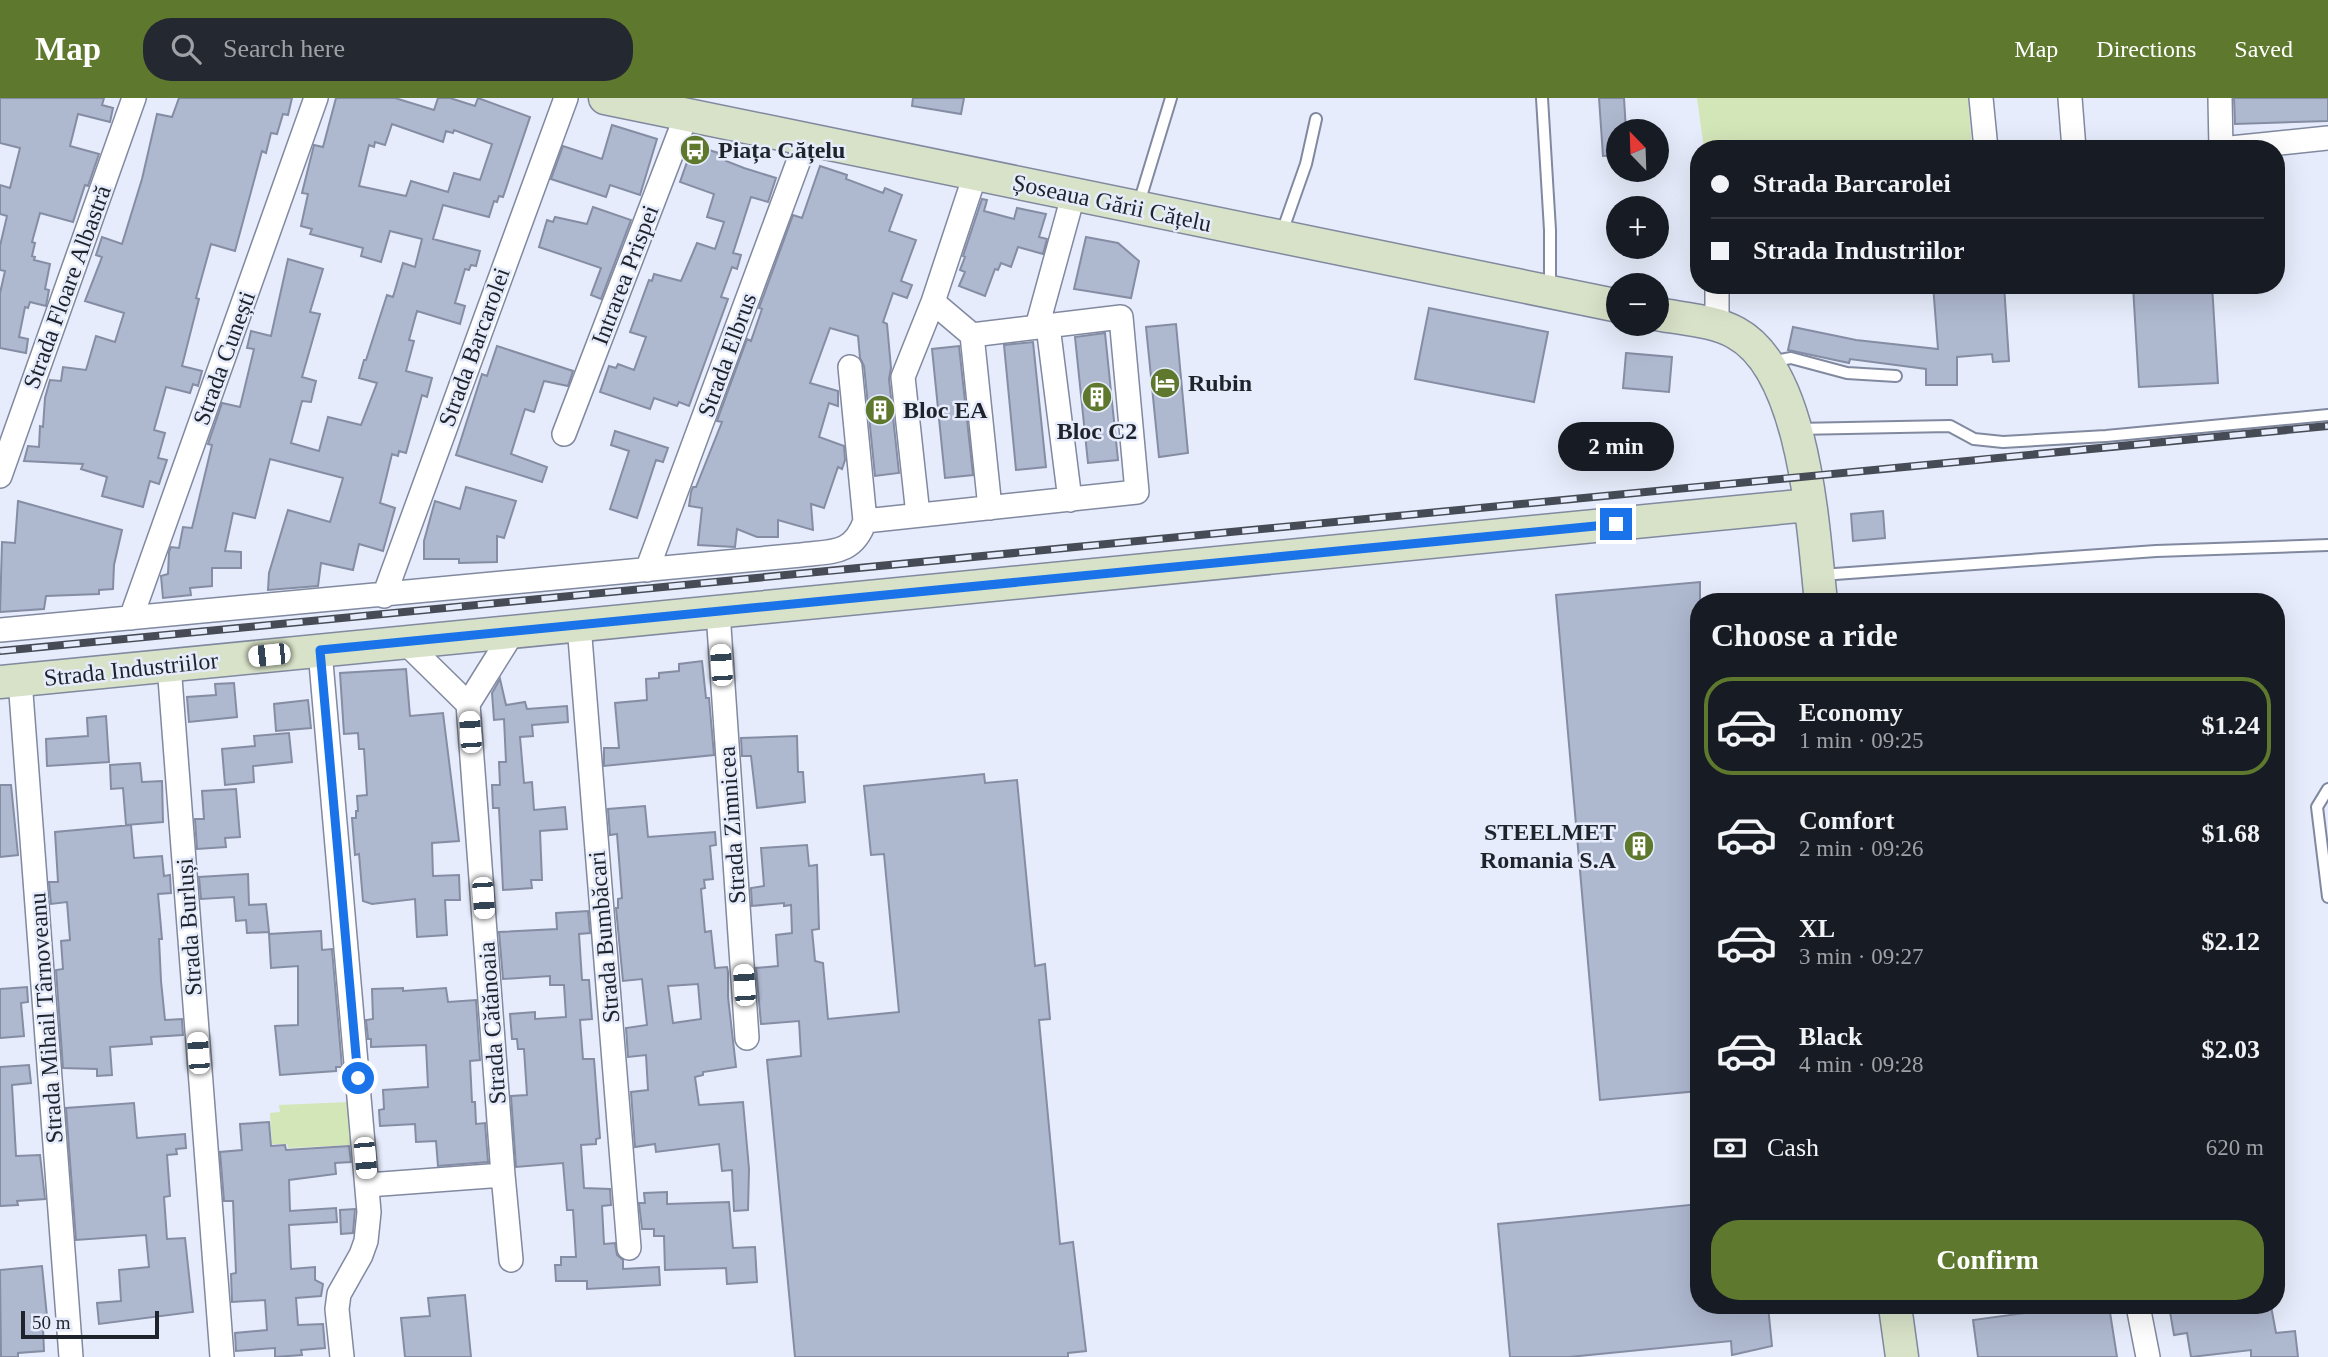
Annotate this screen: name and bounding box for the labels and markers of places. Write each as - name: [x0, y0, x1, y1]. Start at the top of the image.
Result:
- bus stop icon: Piața Cățelu: [678, 133, 712, 167]
- place label: Piața Cățelu: [718, 137, 845, 164]
- hotel icon: Rubin: [1148, 366, 1182, 400]
- place label: Rubin: [1188, 370, 1252, 396]
- building icon: Bloc C2: [1080, 380, 1114, 414]
- building icon: Bloc EA: [863, 393, 897, 427]
- place label: Bloc EA: [903, 397, 988, 423]
- place label: Bloc C2: [1057, 418, 1137, 444]
- place label: STEELMET Romania S.A: [1480, 819, 1617, 873]
- building icon: STEELMET Romania S.A: [1622, 829, 1656, 863]

